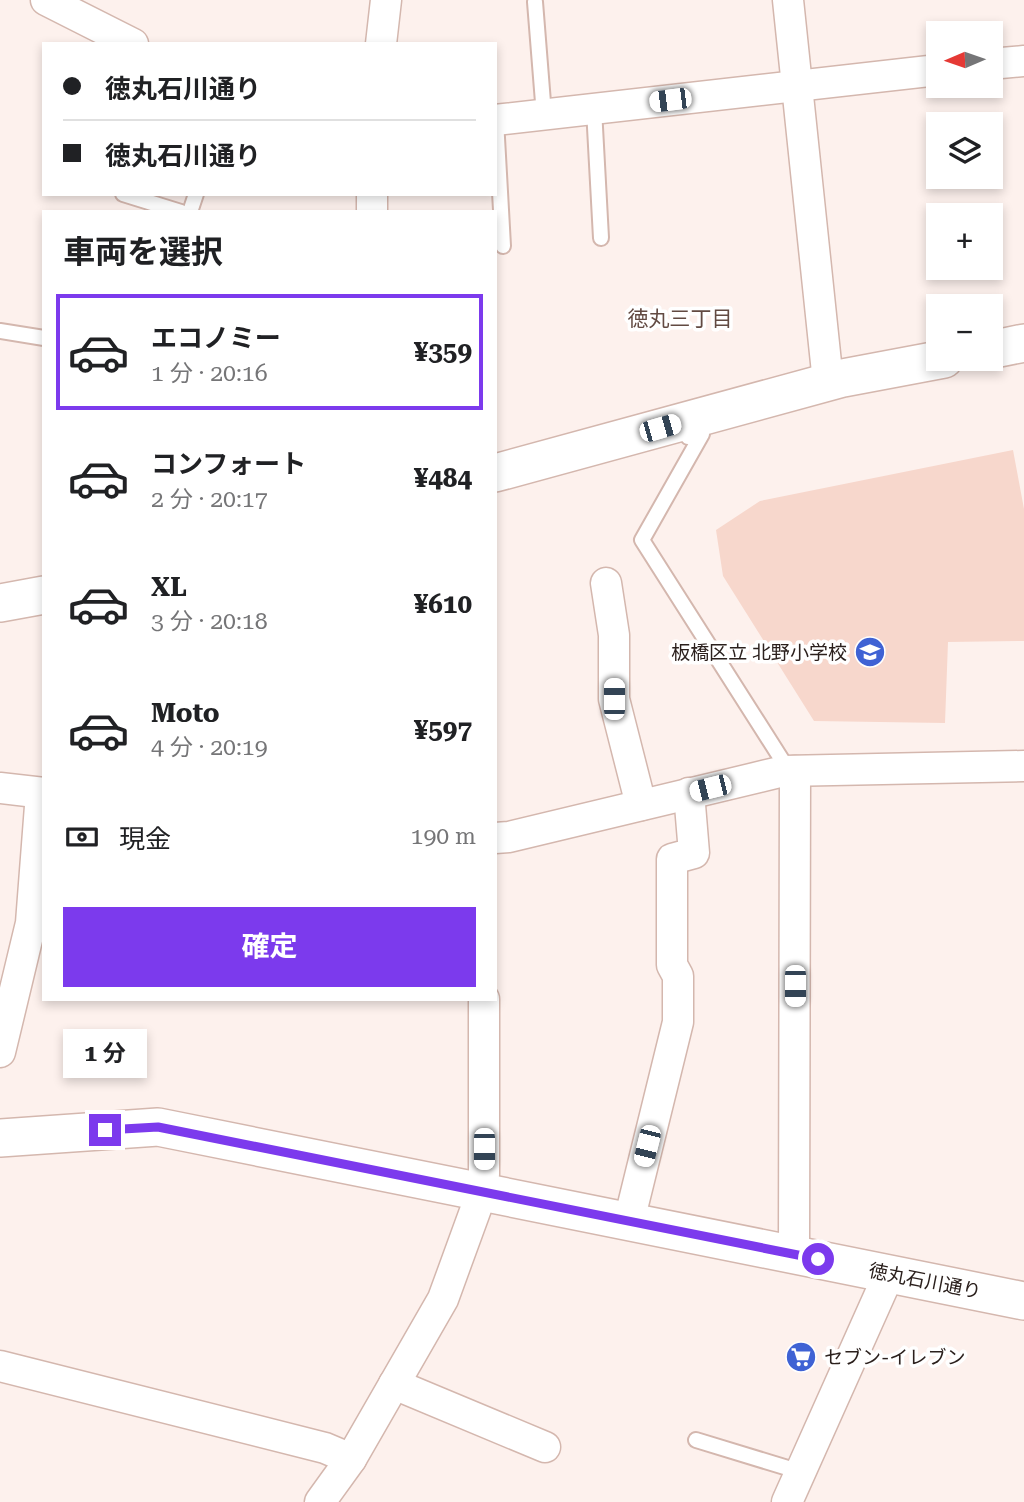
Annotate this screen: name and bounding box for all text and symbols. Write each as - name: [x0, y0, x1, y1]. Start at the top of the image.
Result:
- north arrow: [926, 21, 1003, 98]
- map controls: [926, 21, 1003, 371]
- text: 徳丸石川通り: [105, 74, 261, 104]
- car: [648, 87, 693, 113]
- button: layers: [926, 112, 1003, 189]
- text: 徳丸石川通り: [105, 141, 261, 171]
- button: +: [926, 203, 1003, 280]
- text: 車両を選択: [63, 233, 223, 271]
- button: −: [926, 294, 1003, 371]
- district label: 徳丸三丁目: [628, 307, 733, 331]
- icon: car: [67, 321, 130, 384]
- text: エコノミー: [151, 323, 281, 353]
- text: ¥359: [414, 337, 472, 367]
- text: 1 分 · 20:16: [151, 360, 268, 387]
- car: [637, 412, 684, 444]
- icon: car: [67, 447, 130, 510]
- text: コンフォート: [151, 449, 306, 479]
- text: ¥484: [414, 463, 472, 493]
- text: 2 分 · 20:17: [151, 486, 268, 513]
- text: XL: [151, 572, 187, 602]
- icon: car: [67, 573, 130, 636]
- text: ¥610: [414, 589, 472, 619]
- text: 3 分 · 20:18: [151, 608, 268, 635]
- school or university icon: 板橋区立 北野小学校: [853, 635, 887, 669]
- place label: 板橋区立 北野小学校: [671, 641, 847, 664]
- car: [604, 678, 625, 720]
- text: Moto: [151, 698, 220, 728]
- icon: car: [67, 699, 130, 762]
- text: ¥597: [414, 715, 472, 745]
- text: 4 分 · 20:19: [151, 734, 268, 761]
- car: [688, 773, 733, 803]
- icon: cash: [63, 818, 101, 856]
- text: 190 m: [411, 823, 476, 850]
- text: 現金: [119, 824, 171, 854]
- button: 確定: [63, 907, 476, 987]
- car: [785, 965, 806, 1007]
- callout: 1 分: [63, 1028, 147, 1078]
- text: 1 分: [84, 1040, 126, 1067]
- route end: [89, 1114, 121, 1146]
- car: [632, 1123, 663, 1169]
- car: [474, 1128, 495, 1170]
- route start: [802, 1243, 834, 1275]
- street label: 徳丸石川通り: [867, 1259, 983, 1303]
- supermarket icon: セブン-イレブン: [784, 1340, 818, 1374]
- place label: セブン-イレブン: [824, 1346, 965, 1369]

